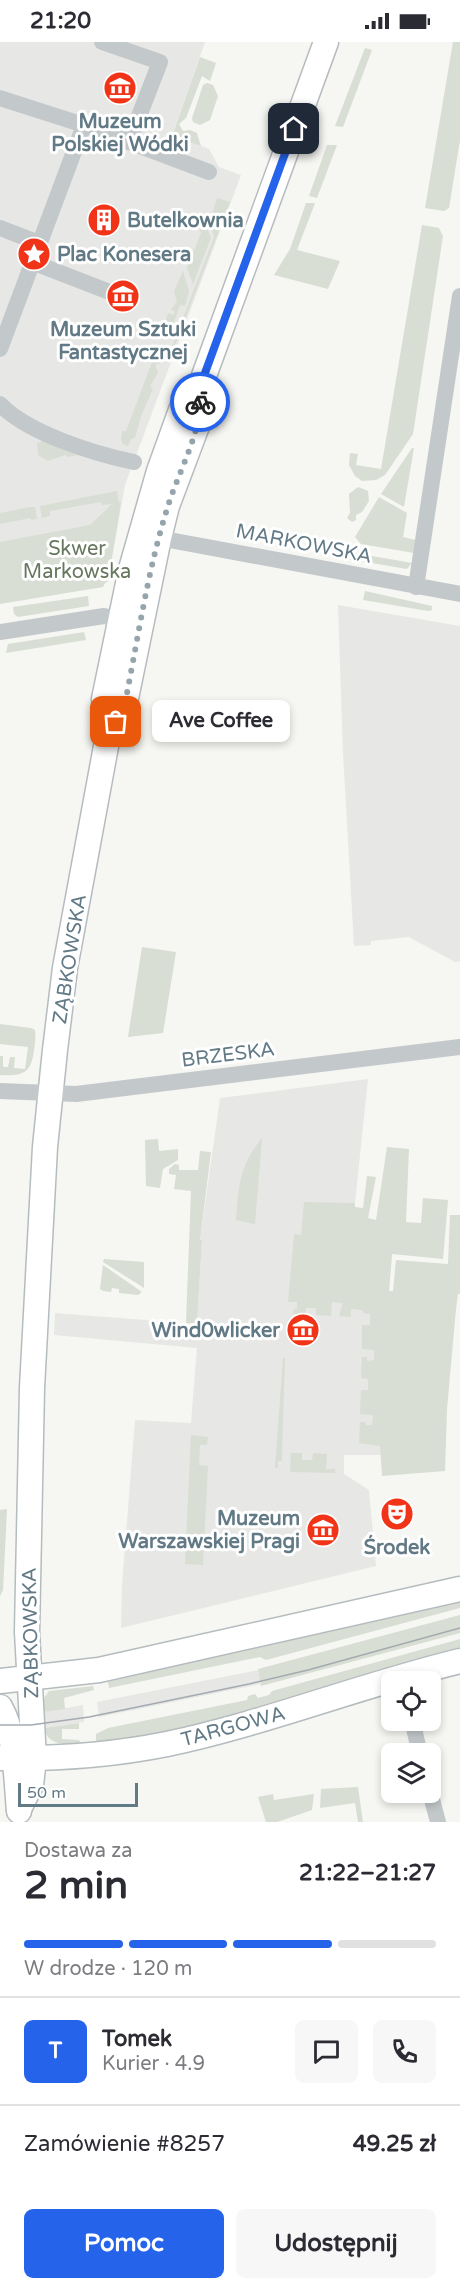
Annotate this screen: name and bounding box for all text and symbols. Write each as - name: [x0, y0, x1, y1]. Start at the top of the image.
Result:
- text: 21:20: [30, 8, 91, 34]
- museum icon: Muzeum Polskiej Wódki: [102, 70, 138, 106]
- pin: [268, 103, 319, 154]
- place label: Muzeum Polskiej Wódki: [51, 110, 189, 157]
- icon: home: [277, 112, 310, 145]
- building icon: Butelkownia: [86, 202, 122, 238]
- place label: Butelkownia: [127, 209, 244, 233]
- place icon: Plac Konesera: [16, 236, 52, 272]
- place label: Plac Konesera: [57, 243, 191, 267]
- museum icon: Muzeum Sztuki Fantastycznej: [105, 278, 141, 314]
- place label: Muzeum Sztuki Fantastycznej: [50, 318, 196, 365]
- courier: [170, 372, 230, 432]
- icon: bike: [184, 386, 217, 419]
- street label: MARKOWSKA: [234, 519, 374, 569]
- park label: Skwer Markowska: [23, 537, 131, 584]
- pin: [90, 696, 141, 747]
- callout: Ave Coffee: [152, 701, 290, 743]
- icon: bag: [99, 705, 132, 738]
- text: Ave Coffee: [169, 709, 273, 733]
- street label: ZĄBKOWSKA: [48, 893, 92, 1026]
- street label: BRZESKA: [180, 1037, 276, 1073]
- museum icon: Wind0wlicker: [285, 1312, 321, 1348]
- place label: Wind0wlicker: [151, 1319, 280, 1343]
- theatre icon: Środek: [379, 1496, 415, 1532]
- place label: Muzeum Warszawskiej Pragi: [118, 1507, 300, 1554]
- museum icon: Muzeum Warszawskiej Pragi: [305, 1512, 341, 1548]
- place label: Środek: [364, 1534, 430, 1560]
- street label: ZĄBKOWSKA: [18, 1567, 44, 1699]
- map controls: [381, 1671, 441, 1803]
- button: locate: [381, 1671, 441, 1731]
- street label: TARGOWA: [179, 1702, 288, 1752]
- button: layers: [381, 1743, 441, 1803]
- scale bar: [18, 1780, 138, 1808]
- text: 50 m: [27, 1783, 66, 1803]
- text: Dostawa za: [24, 1839, 132, 1863]
- text: 21:22–21:27: [299, 1860, 436, 1886]
- text: 2 min: [24, 1862, 128, 1909]
- text: W drodze · 120 m: [24, 1957, 192, 1981]
- button: chat: [295, 2020, 358, 2083]
- button: phone: [373, 2020, 436, 2083]
- text: Tomek: [102, 2026, 172, 2052]
- text: T: [49, 2038, 62, 2064]
- text: Kurier · 4.9: [102, 2052, 205, 2076]
- text: Zamówienie #8257: [24, 2131, 225, 2157]
- text: 49.25 zł: [353, 2131, 436, 2157]
- button: Pomoc: [24, 2209, 224, 2278]
- button: Udostępnij: [236, 2209, 436, 2278]

